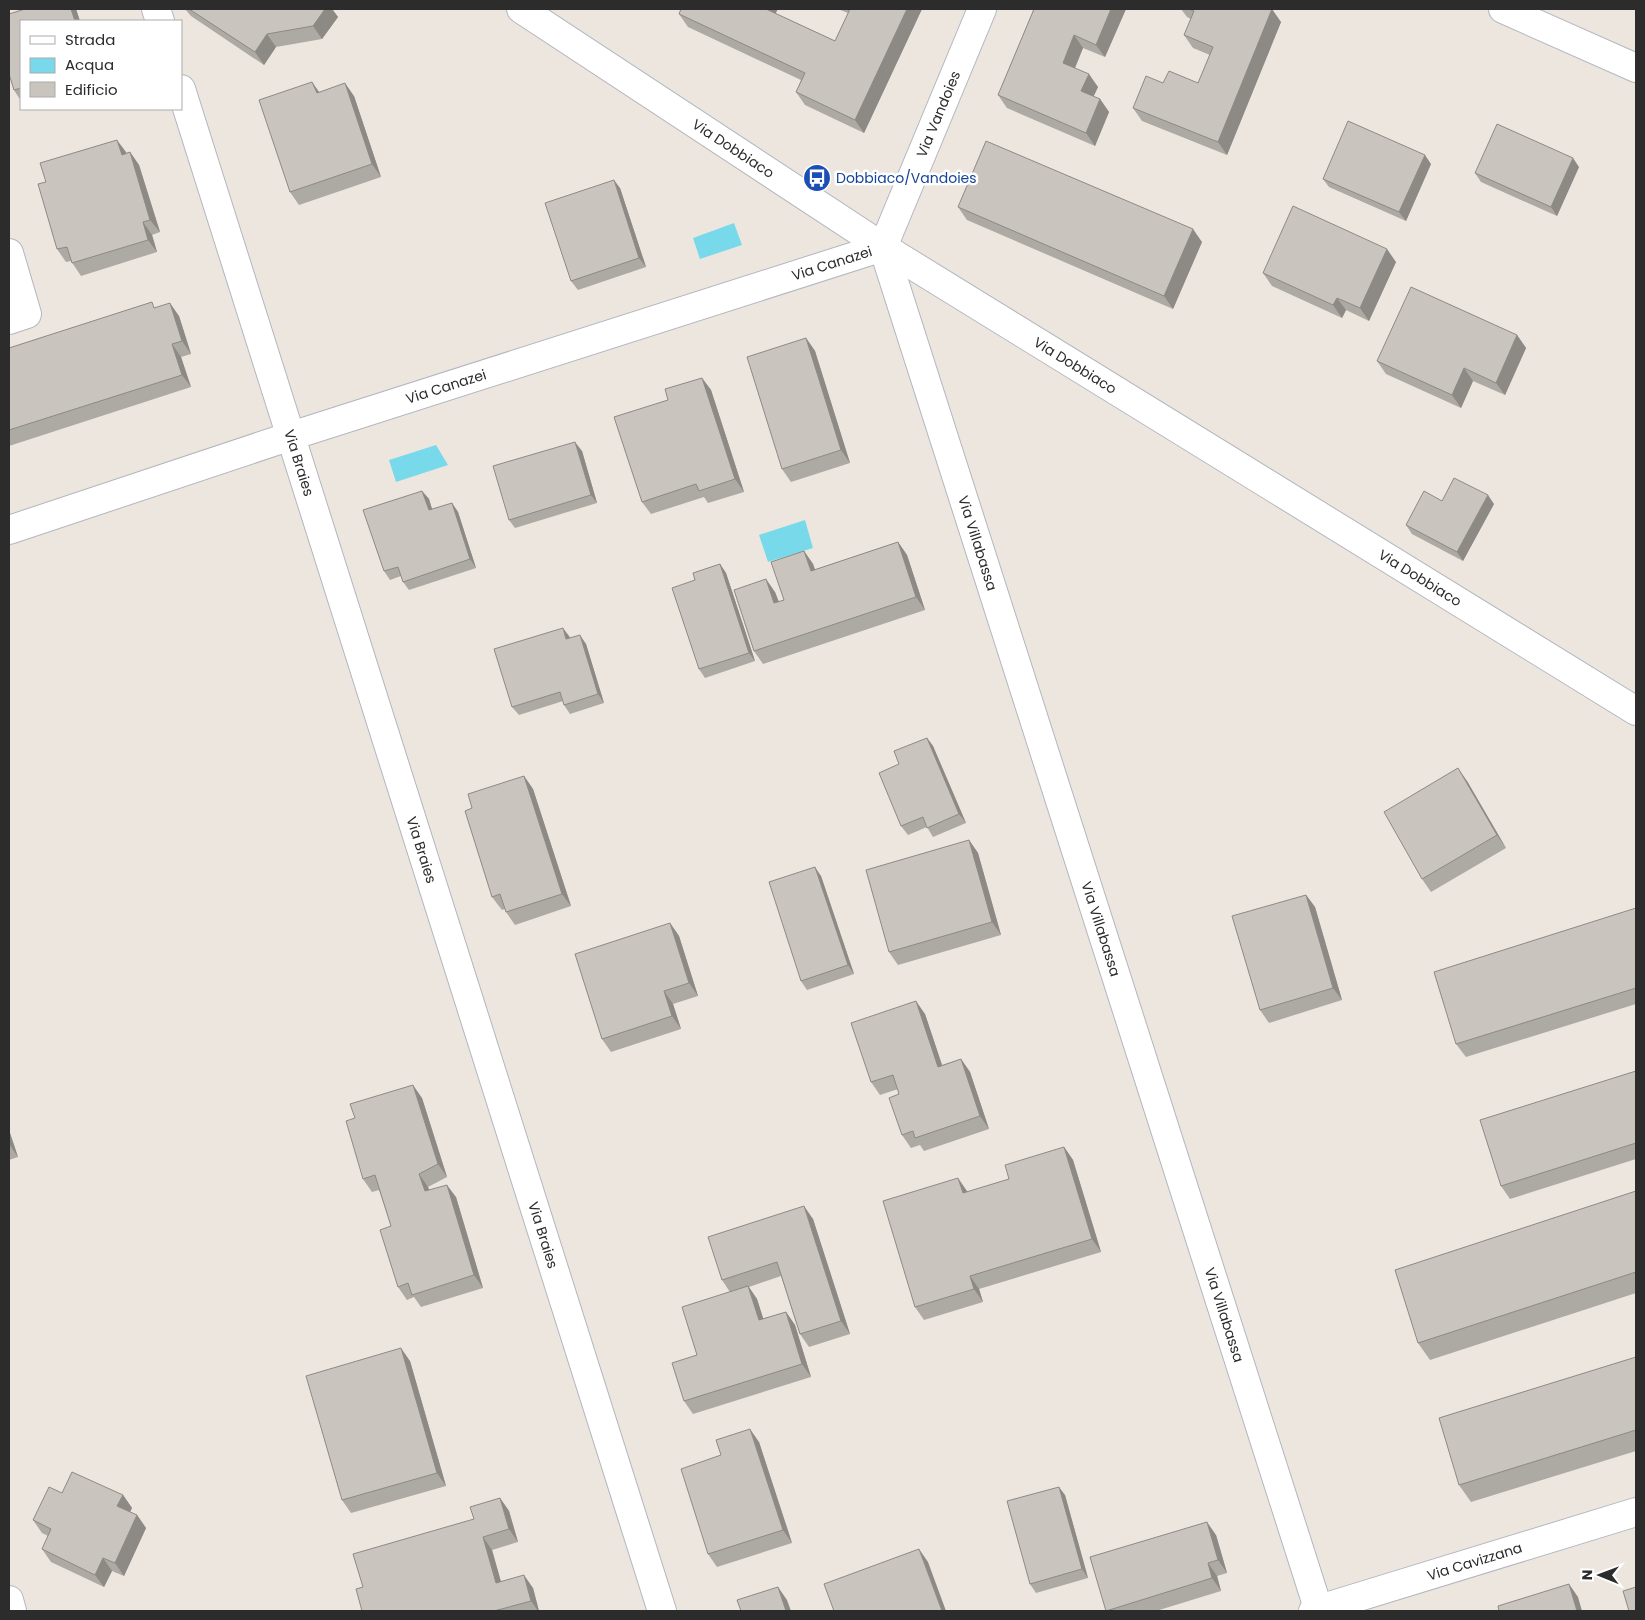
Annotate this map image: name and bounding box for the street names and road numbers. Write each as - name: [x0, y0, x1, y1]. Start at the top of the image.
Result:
- street label: Via Vandoies: [911, 68, 965, 160]
- street label: Via Dobbiaco: [688, 114, 778, 183]
- street label: Via Canazei: [789, 241, 875, 286]
- street label: Via Dobbiaco: [1030, 332, 1121, 399]
- street label: Via Canazei: [403, 364, 489, 409]
- street label: Via Braies: [279, 427, 319, 499]
- street label: Via Villabassa: [953, 493, 1002, 593]
- street label: Via Dobbiaco: [1375, 545, 1465, 611]
- street label: Via Braies: [402, 814, 441, 886]
- street label: Via Villabassa: [1076, 879, 1126, 979]
- street label: Via Braies: [523, 1199, 563, 1271]
- street label: Via Villabassa: [1200, 1265, 1249, 1365]
- street label: Via Cavizzana: [1425, 1537, 1525, 1585]

